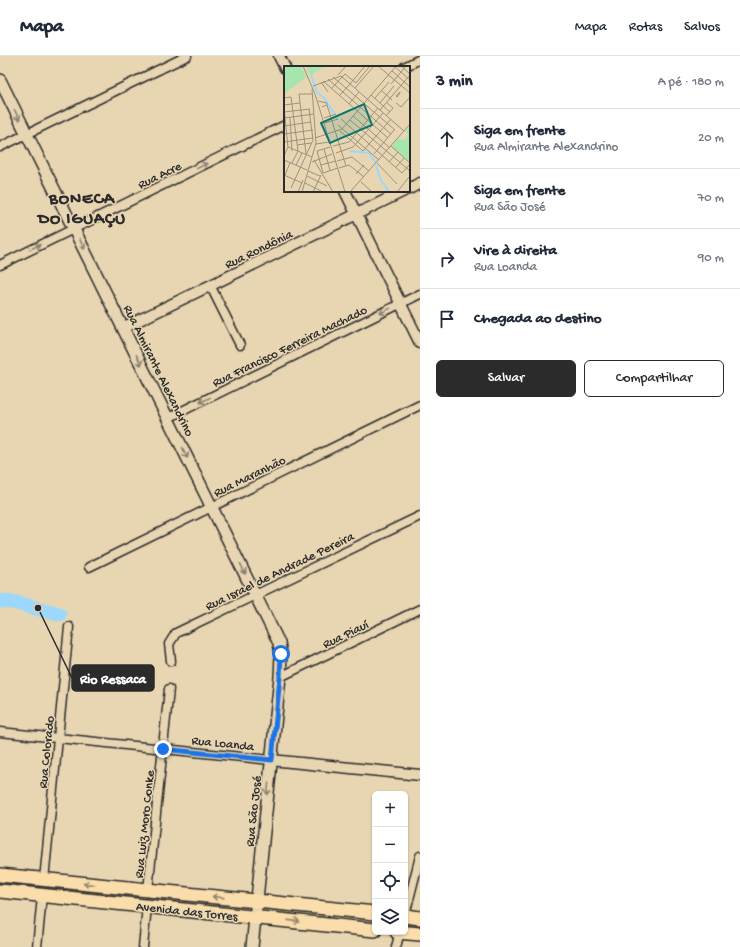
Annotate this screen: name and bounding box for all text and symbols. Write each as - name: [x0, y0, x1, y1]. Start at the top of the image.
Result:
- text: Mapa: [20, 16, 64, 39]
- text: Mapa: [575, 19, 607, 36]
- text: Rotas: [629, 19, 662, 36]
- text: Salvos: [684, 19, 720, 36]
- inset map: [284, 66, 410, 192]
- text: 3 min: [436, 72, 473, 92]
- text: A pé · 180 m: [658, 75, 724, 90]
- one-way arrow: [14, 109, 21, 121]
- text: Siga em frente: [474, 122, 565, 140]
- icon: ahead: [436, 128, 458, 150]
- text: 20 m: [698, 131, 724, 146]
- text: Rua Almirante Alexandrino: [474, 140, 618, 155]
- street label: Rua Acre: [136, 159, 185, 193]
- one-way arrow: [196, 162, 208, 169]
- text: Siga em frente: [474, 182, 565, 200]
- icon: ahead: [436, 188, 458, 210]
- district label: BONECA DO IGUAÇU: [36, 190, 126, 230]
- text: 70 m: [698, 191, 724, 206]
- text: Rua São José: [474, 200, 545, 215]
- street label: Rua Rondônia: [223, 227, 296, 273]
- one-way arrow: [78, 238, 86, 250]
- text: Vire à direita: [474, 242, 557, 260]
- one-way arrow: [29, 243, 41, 251]
- icon: right: [436, 248, 458, 270]
- text: 90 m: [698, 251, 724, 266]
- text: Rua Loanda: [474, 260, 537, 275]
- street label: Rua Almirante Alexandrino: [119, 303, 196, 439]
- street label: Rua Francisco Ferreira Machado: [210, 303, 370, 391]
- one-way arrow: [379, 308, 391, 316]
- icon: arrive: [436, 308, 458, 330]
- text: Chegada ao destino: [474, 310, 601, 328]
- one-way arrow: [136, 354, 144, 366]
- button: Salvar: [436, 360, 576, 397]
- button: Compartilhar: [584, 360, 724, 397]
- one-way arrow: [200, 396, 212, 404]
- one-way arrow: [182, 446, 190, 458]
- street label: Rua Maranhão: [212, 453, 289, 501]
- street label: Rua Israel de Andrade Pereira: [203, 529, 358, 615]
- one-way arrow: [240, 563, 248, 575]
- street label: Rua Piauí: [321, 617, 373, 653]
- route start: [272, 645, 290, 663]
- callout: Rio Ressaca: [72, 665, 154, 691]
- text: Rio Ressaca: [79, 672, 147, 689]
- street label: Rua Colorado: [36, 715, 59, 789]
- street label: Rua Loanda: [191, 734, 256, 755]
- route end: [154, 740, 172, 758]
- street label: Rua Luiz Moro Conke: [132, 769, 159, 879]
- street label: Rua São José: [243, 775, 266, 848]
- one-way arrow: [265, 782, 272, 795]
- map controls: [372, 791, 408, 935]
- button: +: [372, 791, 408, 827]
- button: −: [372, 827, 408, 863]
- button: locate: [372, 863, 408, 899]
- one-way arrow: [83, 881, 96, 888]
- one-way arrow: [212, 894, 225, 901]
- button: layers: [372, 899, 408, 935]
- street label: Avenida das Torres: [135, 900, 240, 925]
- one-way arrow: [287, 918, 300, 925]

